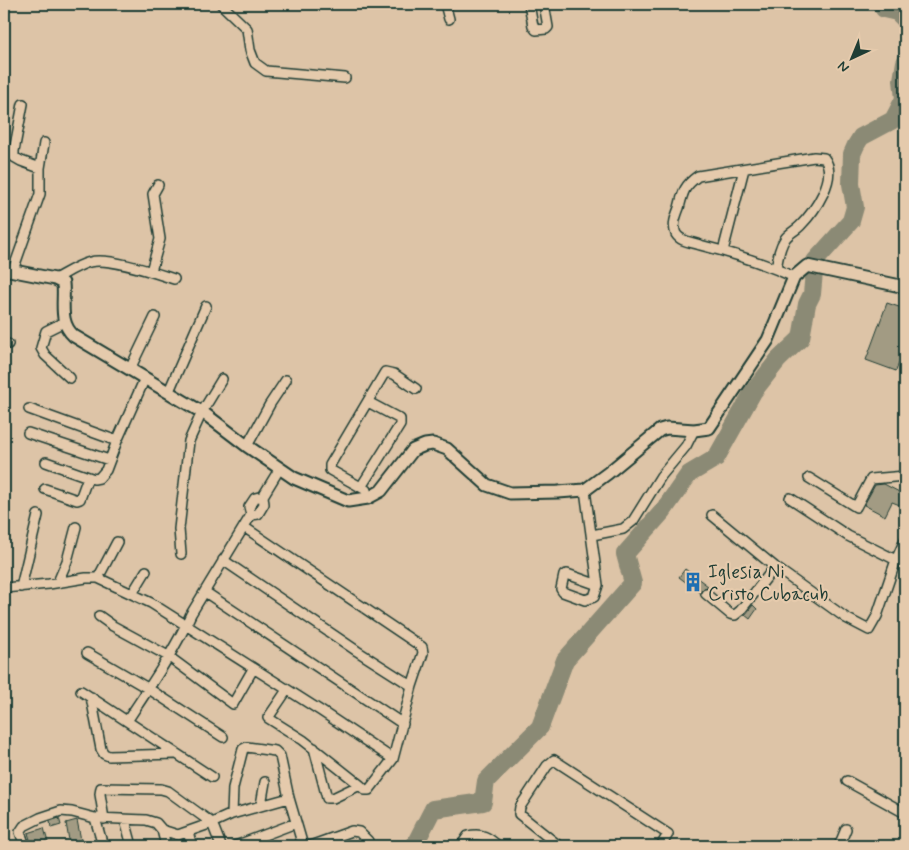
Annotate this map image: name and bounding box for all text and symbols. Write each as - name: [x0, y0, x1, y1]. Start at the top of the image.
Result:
- north arrow: [826, 32, 876, 82]
- text: N: [834, 57, 853, 76]
- place label: Iglesia Ni Cristo Cubacub: [708, 560, 828, 607]
- building icon: Iglesia Ni Cristo Cubacub: [682, 571, 704, 593]

